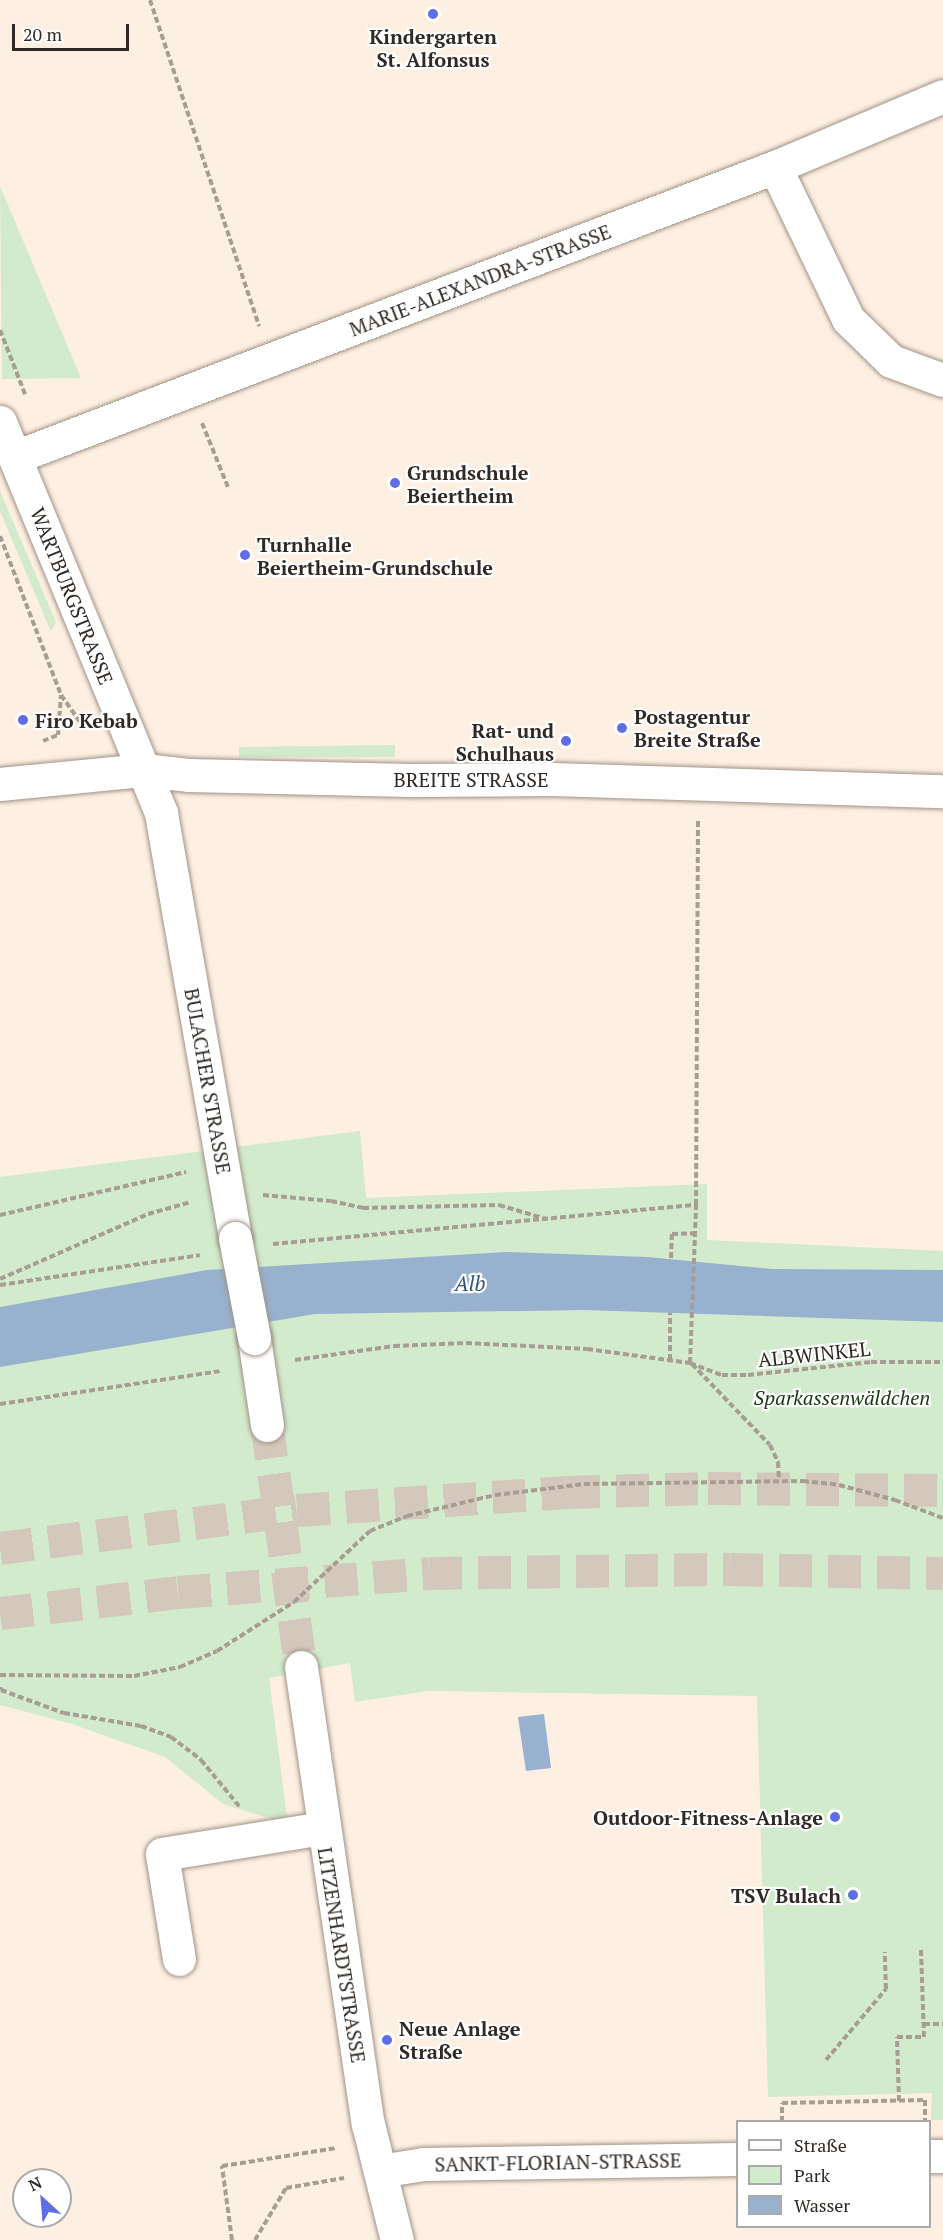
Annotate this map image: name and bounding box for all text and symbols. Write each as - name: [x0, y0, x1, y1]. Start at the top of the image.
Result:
- marker: Kindergarten St. Alfonsus: [426, 7, 440, 21]
- scale bar: [15, 12, 132, 50]
- text: 20 m: [23, 22, 62, 46]
- place label: Kindergarten St. Alfonsus: [369, 24, 497, 71]
- street label: MARIE-ALEXANDRA-STRASSE: [346, 219, 614, 341]
- place label: Grundschule Beiertheim: [407, 460, 528, 507]
- marker: Grundschule Beiertheim: [388, 476, 402, 490]
- street label: WARTBURGSTRASSE: [25, 504, 119, 688]
- place label: Turnhalle Beiertheim-Grundschule: [257, 532, 493, 579]
- marker: Turnhalle Beiertheim-Grundschule: [238, 548, 252, 562]
- place label: Postagentur Breite Straße: [634, 704, 761, 751]
- place label: Firo Kebab: [35, 708, 138, 732]
- marker: Firo Kebab: [16, 713, 30, 727]
- place label: Rat- und Schulhaus: [456, 718, 554, 765]
- marker: Postagentur Breite Straße: [615, 721, 629, 735]
- marker: Rat- und Schulhaus: [559, 734, 573, 748]
- street label: BREITE STRASSE: [393, 767, 549, 791]
- street label: BULACHER STRASSE: [180, 986, 236, 1176]
- water label: Alb: [454, 1270, 486, 1296]
- street label: ALBWINKEL: [757, 1336, 871, 1372]
- park label: Sparkassenwäldchen: [754, 1385, 930, 1409]
- place label: Outdoor-Fitness-Anlage: [593, 1805, 823, 1829]
- marker: Outdoor-Fitness-Anlage: [828, 1810, 842, 1824]
- street label: LITZENHARDTSTRASSE: [313, 1845, 371, 2065]
- place label: TSV Bulach: [731, 1883, 841, 1907]
- marker: TSV Bulach: [846, 1888, 860, 1902]
- place label: Neue Anlage Straße: [399, 2016, 521, 2063]
- marker: Neue Anlage Straße: [380, 2033, 394, 2047]
- legend: [736, 2120, 931, 2228]
- text: Straße: [794, 2133, 847, 2157]
- street label: SANKT-FLORIAN-STRASSE: [434, 2148, 682, 2176]
- text: Park: [794, 2163, 830, 2187]
- north arrow: [12, 2168, 72, 2228]
- text: N: [25, 2171, 45, 2196]
- text: Wasser: [794, 2193, 850, 2217]

